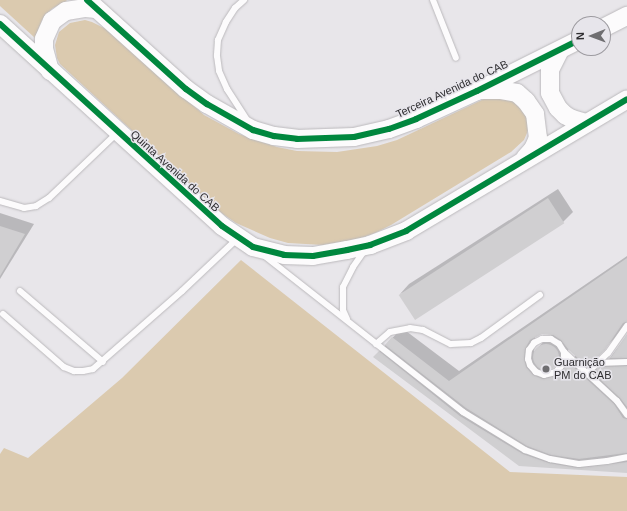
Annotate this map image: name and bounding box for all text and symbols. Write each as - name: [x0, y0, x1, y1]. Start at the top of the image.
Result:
- north arrow: [571, 16, 611, 56]
- text: N: [574, 32, 586, 40]
- street label: Terceira Avenida do CAB: [394, 57, 510, 121]
- street label: Quinta Avenida do CAB: [127, 127, 223, 215]
- place label: Guarnição PM do CAB: [554, 356, 611, 382]
- marker: Guarnição PM do CAB: [541, 364, 551, 374]

